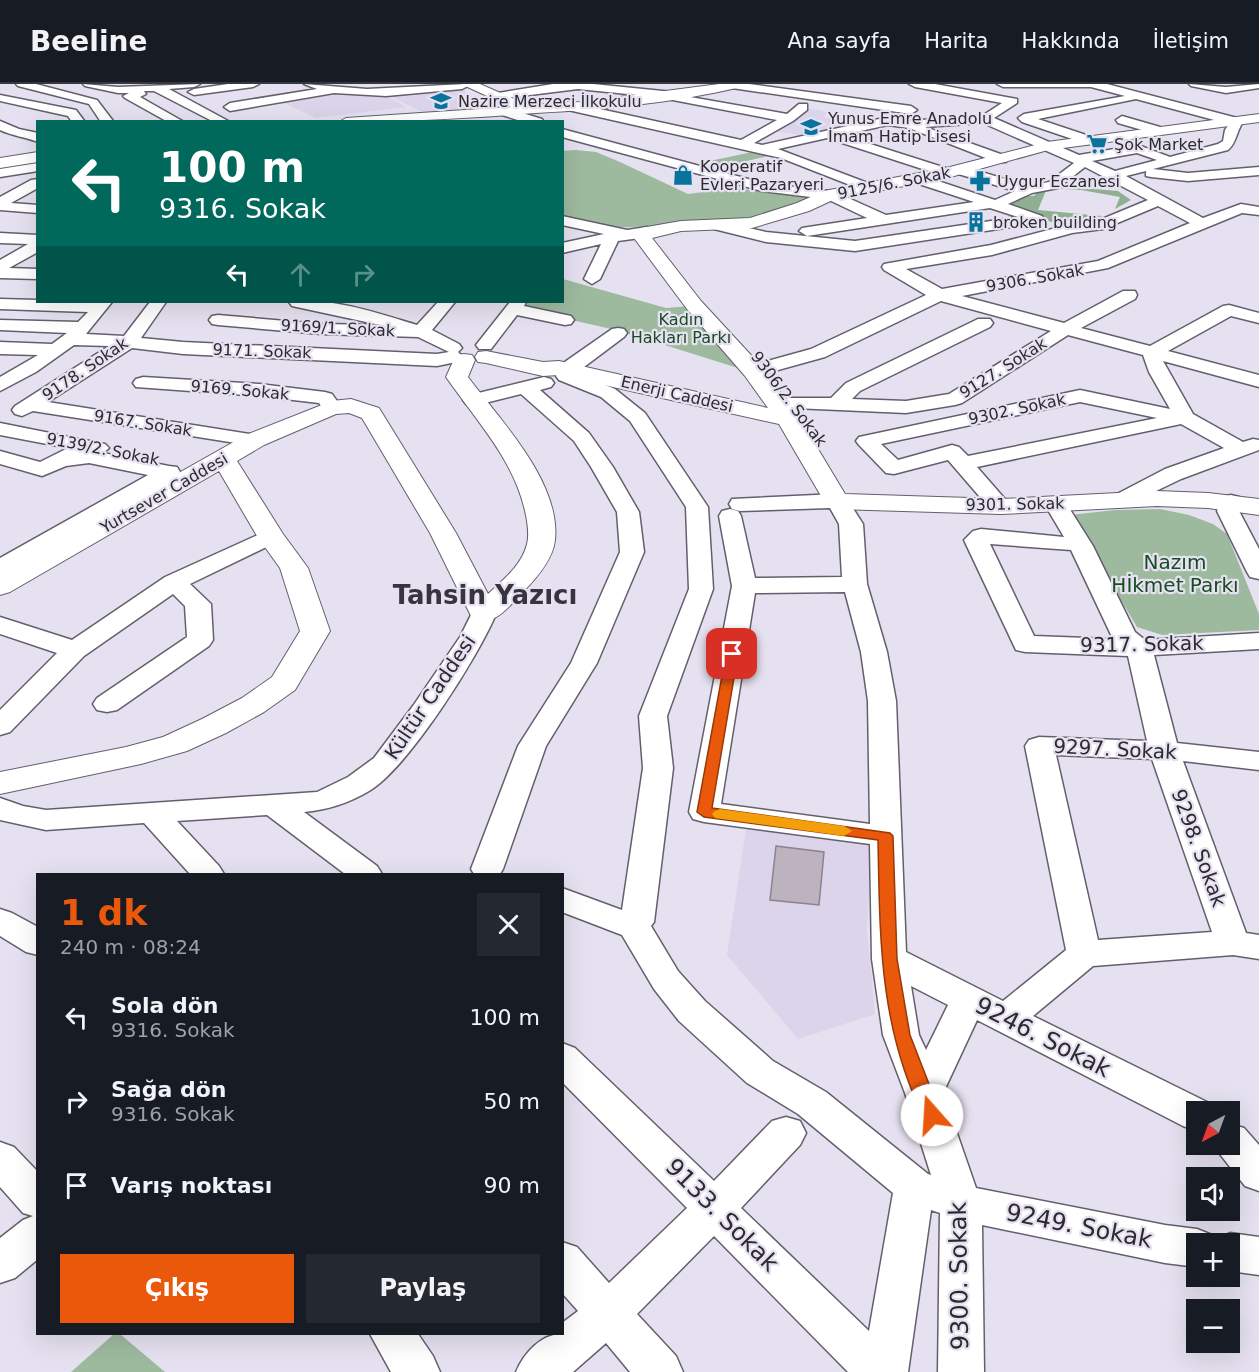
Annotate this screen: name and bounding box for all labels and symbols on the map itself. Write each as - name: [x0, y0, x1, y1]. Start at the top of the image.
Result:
- school or university icon: Nazire Merzeci İlkokulu: [429, 89, 453, 113]
- place label: Nazire Merzeci İlkokulu: [458, 92, 642, 111]
- place label: Yunus Emre Anadolu İmam Hatip Lisesi: [827, 109, 992, 146]
- school or university icon: Yunus Emre Anadolu İmam Hatip Lisesi: [799, 115, 823, 139]
- supermarket icon: Şok Market: [1085, 132, 1109, 156]
- place label: Şok Market: [1114, 135, 1203, 154]
- place label: Kooperatif Evleri Pazaryeri: [700, 157, 824, 194]
- shop icon: Kooperatif Evleri Pazaryeri: [671, 163, 695, 187]
- street label: 9125/6. Sokak: [836, 163, 953, 203]
- pharmacy icon: Uygur Eczanesi: [968, 169, 992, 193]
- place label: Uygur Eczanesi: [997, 172, 1120, 191]
- building icon: broken building: [964, 210, 988, 234]
- place label: broken building: [993, 213, 1117, 232]
- street label: 9306. Sokak: [985, 260, 1086, 296]
- park label: Kadın Hakları Parkı: [631, 310, 731, 347]
- street label: 9169/1. Sokak: [280, 316, 396, 341]
- street label: 9178. Sokak: [39, 333, 132, 405]
- street label: 9127. Sokak: [956, 333, 1051, 402]
- street label: 9171. Sokak: [212, 340, 312, 362]
- street label: 9306/2. Sokak: [747, 348, 831, 451]
- street label: Enerji Caddesi: [619, 372, 735, 416]
- street label: 9169. Sokak: [190, 376, 291, 404]
- street label: 9302. Sokak: [967, 389, 1068, 429]
- street label: 9167. Sokak: [93, 406, 194, 440]
- street label: 9139/2. Sokak: [45, 429, 162, 469]
- street label: Yurtsever Caddesi: [96, 449, 231, 538]
- street label: 9301. Sokak: [965, 494, 1065, 514]
- park label: Nazım Hİkmet Parkı: [1111, 550, 1239, 597]
- district label: Tahsin Yazıcı: [393, 580, 577, 610]
- pin: [706, 628, 757, 679]
- street label: Kültür Caddesi: [379, 630, 481, 764]
- street label: 9317. Sokak: [1080, 631, 1204, 657]
- street label: 9297. Sokak: [1053, 734, 1178, 764]
- street label: 9298. Sokak: [1167, 786, 1232, 911]
- street label: 9246. Sokak: [971, 991, 1116, 1083]
- position arrow: [900, 1083, 964, 1147]
- north arrow: [1186, 1101, 1240, 1155]
- street label: 9133. Sokak: [660, 1153, 784, 1277]
- street label: 9249. Sokak: [1004, 1198, 1155, 1254]
- street label: 9300. Sokak: [944, 1202, 974, 1350]

